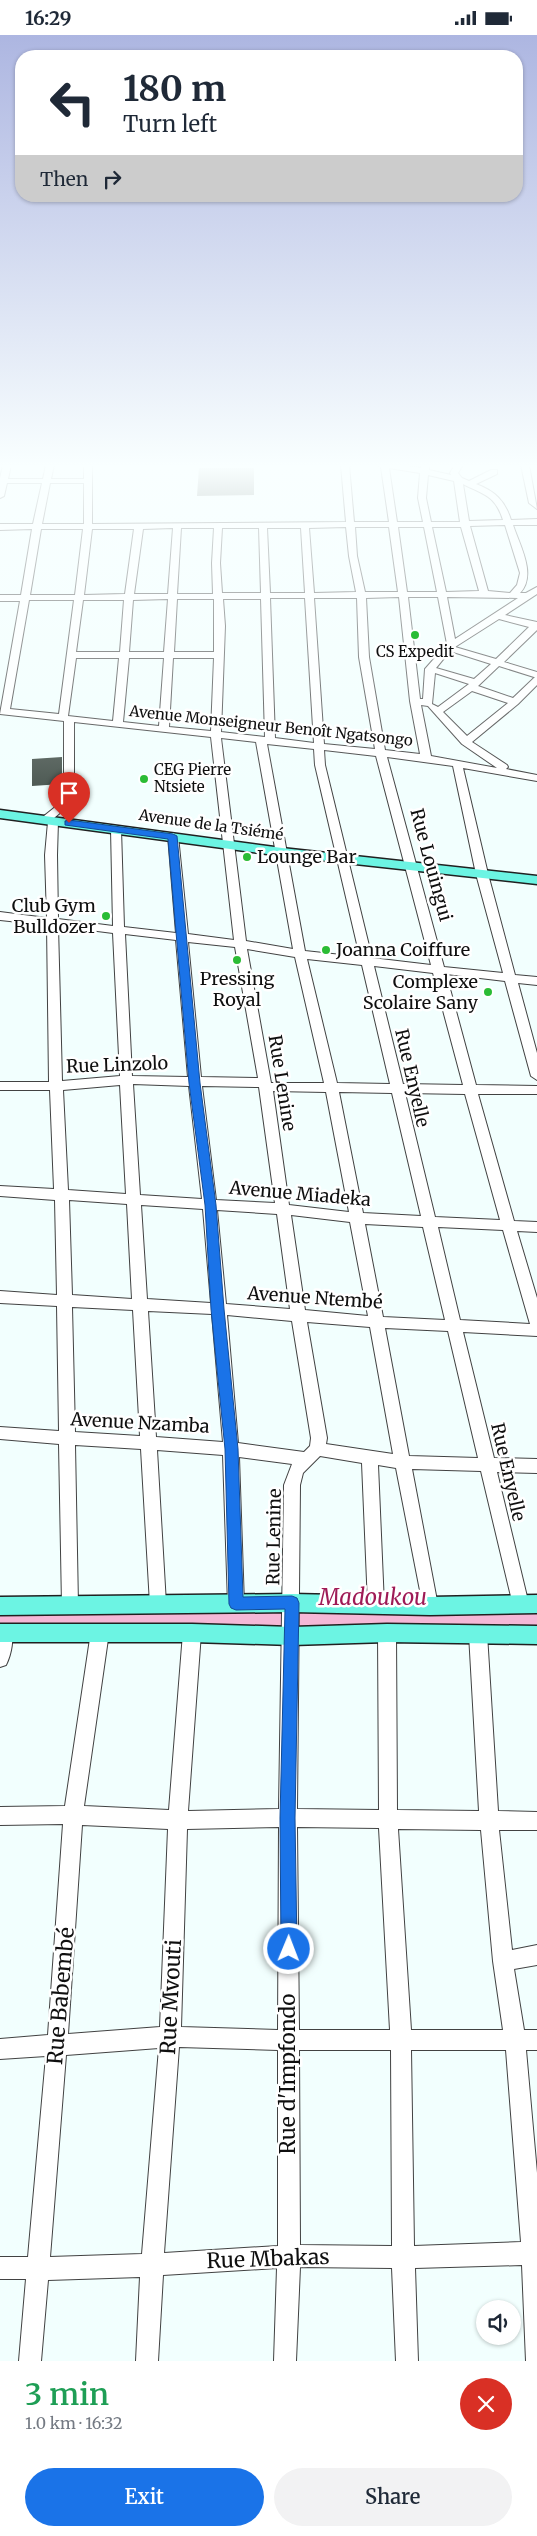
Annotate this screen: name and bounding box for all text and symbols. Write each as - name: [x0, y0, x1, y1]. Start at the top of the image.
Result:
- text: 16:29: [25, 6, 72, 30]
- text: 180 m: [123, 67, 226, 111]
- icon: left: [40, 70, 105, 135]
- text: Turn left: [123, 110, 217, 138]
- icon: right: [98, 165, 126, 193]
- text: Then: [40, 167, 88, 191]
- marker: CS Expedit: [409, 629, 421, 641]
- place label: CS Expedit: [376, 642, 454, 661]
- street label: Avenue Monseigneur Benoît Ngatsongo: [127, 701, 414, 750]
- place label: CEG Pierre Ntsiete: [154, 760, 231, 796]
- pin: [48, 772, 90, 823]
- marker: CEG Pierre Ntsiete: [138, 773, 150, 785]
- icon: arrive: [55, 779, 83, 807]
- street label: Avenue de la Tsiémé: [137, 805, 285, 844]
- street label: Rue Louingui: [405, 806, 458, 924]
- place label: Lounge Bar: [257, 845, 357, 868]
- marker: Lounge Bar: [241, 851, 253, 863]
- place label: Club Gym Bulldozer: [12, 894, 96, 938]
- marker: Club Gym Bulldozer: [100, 910, 112, 922]
- place label: Joanna Coiffure: [335, 938, 470, 961]
- marker: Joanna Coiffure: [320, 944, 332, 956]
- marker: Pressing Royal: [231, 954, 243, 966]
- place label: Pressing Royal: [200, 967, 274, 1011]
- place label: Complexe Scolaire Sany: [363, 970, 479, 1014]
- marker: Complexe Scolaire Sany: [482, 986, 494, 998]
- street label: Rue Enyelle: [390, 1026, 435, 1129]
- street label: Rue Lenine: [264, 1033, 301, 1133]
- street label: Rue Linzolo: [66, 1051, 168, 1078]
- street label: Avenue Miadeka: [227, 1176, 372, 1211]
- street label: Avenue Ntembé: [246, 1281, 383, 1314]
- street label: Avenue Nzamba: [69, 1407, 210, 1438]
- street label: Rue Enyelle: [486, 1420, 531, 1523]
- street label: Rue Lenine: [261, 1488, 286, 1586]
- water label: Madoukou: [318, 1583, 427, 1611]
- position arrow: [262, 1922, 314, 1974]
- street label: Rue Babembé: [41, 1926, 80, 2066]
- street label: Rue Mvouti: [154, 1938, 187, 2055]
- street label: Rue d'Impfondo: [274, 1993, 301, 2155]
- street label: Rue Mbakas: [206, 2243, 330, 2274]
- map controls: [476, 2300, 521, 2345]
- button: sound: [476, 2300, 521, 2345]
- text: 3 min: [25, 2375, 109, 2413]
- button: close: [460, 2378, 512, 2430]
- text: 1.0 km · 16:32: [25, 2413, 123, 2433]
- button: Exit: [25, 2468, 264, 2526]
- button: Share: [274, 2468, 512, 2526]

